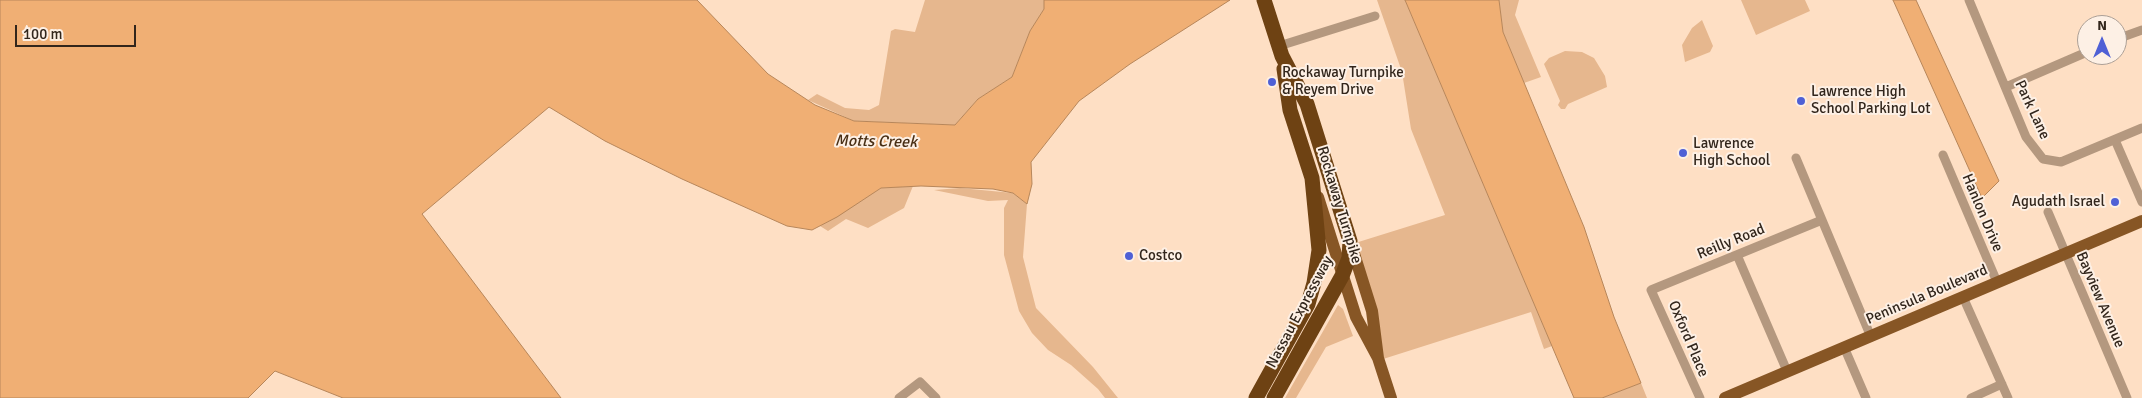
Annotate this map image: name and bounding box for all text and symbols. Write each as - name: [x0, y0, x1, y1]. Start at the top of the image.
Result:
- scale bar: [18, 15, 139, 47]
- north arrow: [2077, 15, 2127, 65]
- text: N: [2097, 17, 2107, 34]
- text: 100 m: [23, 25, 63, 43]
- place label: Rockaway Turnpike & Reyem Drive: [1282, 64, 1404, 99]
- marker: Rockaway Turnpike & Reyem Drive: [1266, 76, 1278, 88]
- street label: Park Lane: [2011, 78, 2053, 142]
- place label: Lawrence High School Parking Lot: [1811, 83, 1930, 118]
- marker: Lawrence High School Parking Lot: [1795, 95, 1807, 107]
- water label: Motts Creek: [835, 132, 917, 152]
- place label: Lawrence High School: [1693, 135, 1770, 170]
- street label: Rockaway Turnpike: [1313, 144, 1365, 266]
- marker: Lawrence High School: [1677, 147, 1689, 159]
- street label: Hanlon Drive: [1958, 171, 2006, 255]
- place label: Agudath Israel: [2012, 193, 2105, 211]
- marker: Agudath Israel: [2109, 196, 2121, 208]
- street label: Reilly Road: [1695, 220, 1767, 264]
- place label: Costco: [1139, 247, 1182, 265]
- street label: Bayview Avenue: [2072, 249, 2128, 351]
- marker: Costco: [1123, 250, 1135, 262]
- street label: Nassau Expressway: [1263, 253, 1337, 371]
- street label: Peninsula Boulevard: [1863, 261, 1991, 329]
- street label: Oxford Place: [1664, 298, 1712, 380]

